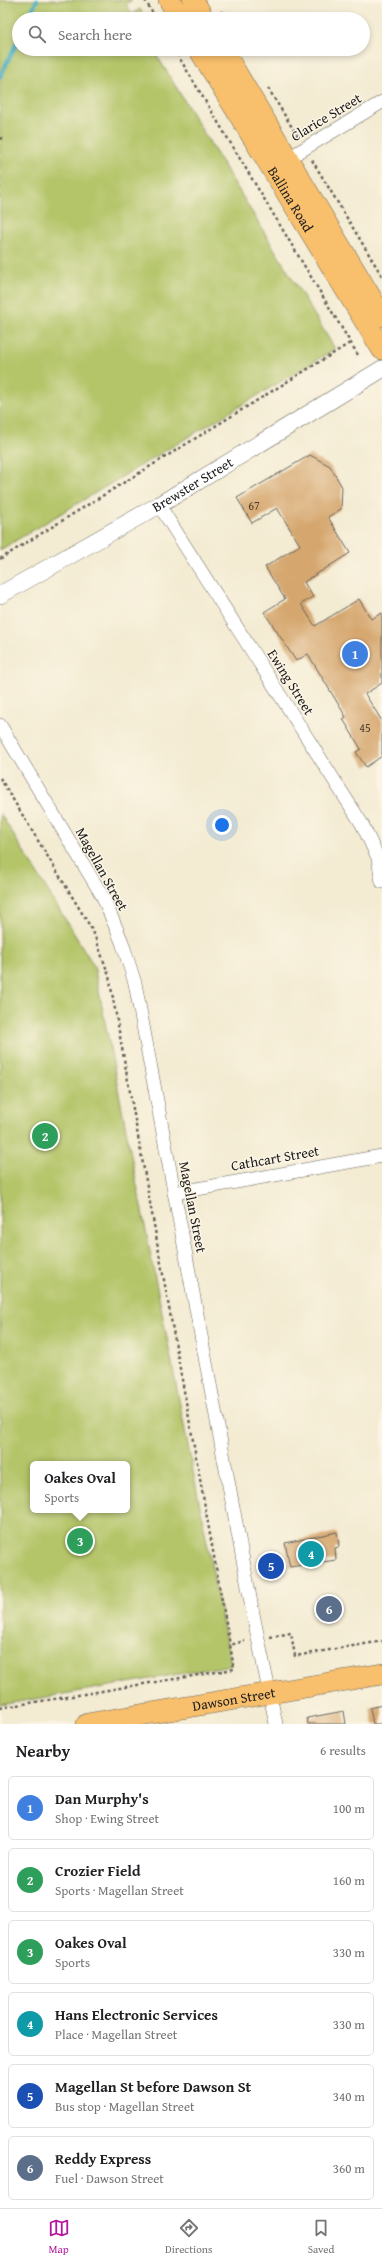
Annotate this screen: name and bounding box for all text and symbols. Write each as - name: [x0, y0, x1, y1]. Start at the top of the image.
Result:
- search box: [12, 12, 370, 56]
- icon: search: [26, 23, 48, 45]
- text: Search here: [58, 24, 132, 45]
- street label: Clarice Street: [287, 88, 365, 146]
- street label: Ballina Road: [263, 163, 319, 236]
- street label: Brewster Street: [148, 452, 237, 517]
- house number: 67: [248, 497, 260, 514]
- pin: 1: [342, 639, 368, 669]
- street label: Ewing Street: [263, 645, 319, 719]
- house number: 45: [359, 719, 371, 736]
- your location: [212, 815, 232, 835]
- street label: Magellan Street: [71, 824, 133, 914]
- pin: 2: [32, 1121, 58, 1151]
- street label: Cathcart Street: [229, 1140, 321, 1176]
- street label: Magellan Street: [174, 1160, 212, 1254]
- popup: [30, 1461, 130, 1513]
- text: Oakes Oval: [44, 1467, 116, 1488]
- text: Sports: [44, 1488, 79, 1507]
- pin: 3: [67, 1526, 93, 1556]
- pin: 4: [298, 1539, 324, 1569]
- pin: 5: [258, 1551, 284, 1581]
- pin: 6: [316, 1594, 342, 1624]
- street label: Dawson Street: [191, 1682, 277, 1716]
- text: Nearby: [16, 1738, 70, 1763]
- text: 6 results: [320, 1741, 366, 1760]
- text: Dan Murphy's: [55, 1788, 149, 1809]
- text: 1: [27, 1799, 33, 1818]
- text: 100 m: [333, 1799, 365, 1818]
- text: Shop · Ewing Street: [55, 1809, 159, 1828]
- text: Crozier Field: [55, 1860, 141, 1881]
- text: 2: [27, 1871, 33, 1890]
- text: 160 m: [333, 1871, 365, 1890]
- text: Sports · Magellan Street: [55, 1881, 184, 1900]
- text: Oakes Oval: [55, 1932, 127, 1953]
- text: 3: [27, 1943, 33, 1962]
- text: 330 m: [333, 1943, 365, 1962]
- text: Sports: [55, 1953, 90, 1972]
- text: Hans Electronic Services: [55, 2004, 218, 2025]
- text: 4: [27, 2015, 33, 2034]
- text: 330 m: [333, 2015, 365, 2034]
- text: Place · Magellan Street: [55, 2025, 177, 2044]
- text: Magellan St before Dawson St: [55, 2076, 251, 2097]
- text: 5: [27, 2087, 33, 2106]
- text: 340 m: [333, 2087, 365, 2106]
- text: Bus stop · Magellan Street: [55, 2097, 195, 2116]
- text: Reddy Express: [55, 2148, 151, 2169]
- text: 6: [27, 2159, 33, 2178]
- text: 360 m: [333, 2159, 365, 2178]
- text: Fuel · Dawson Street: [55, 2169, 164, 2188]
- tab: Map: [48, 2217, 70, 2257]
- tab: Directions: [165, 2217, 212, 2257]
- tab: Saved: [308, 2217, 334, 2257]

